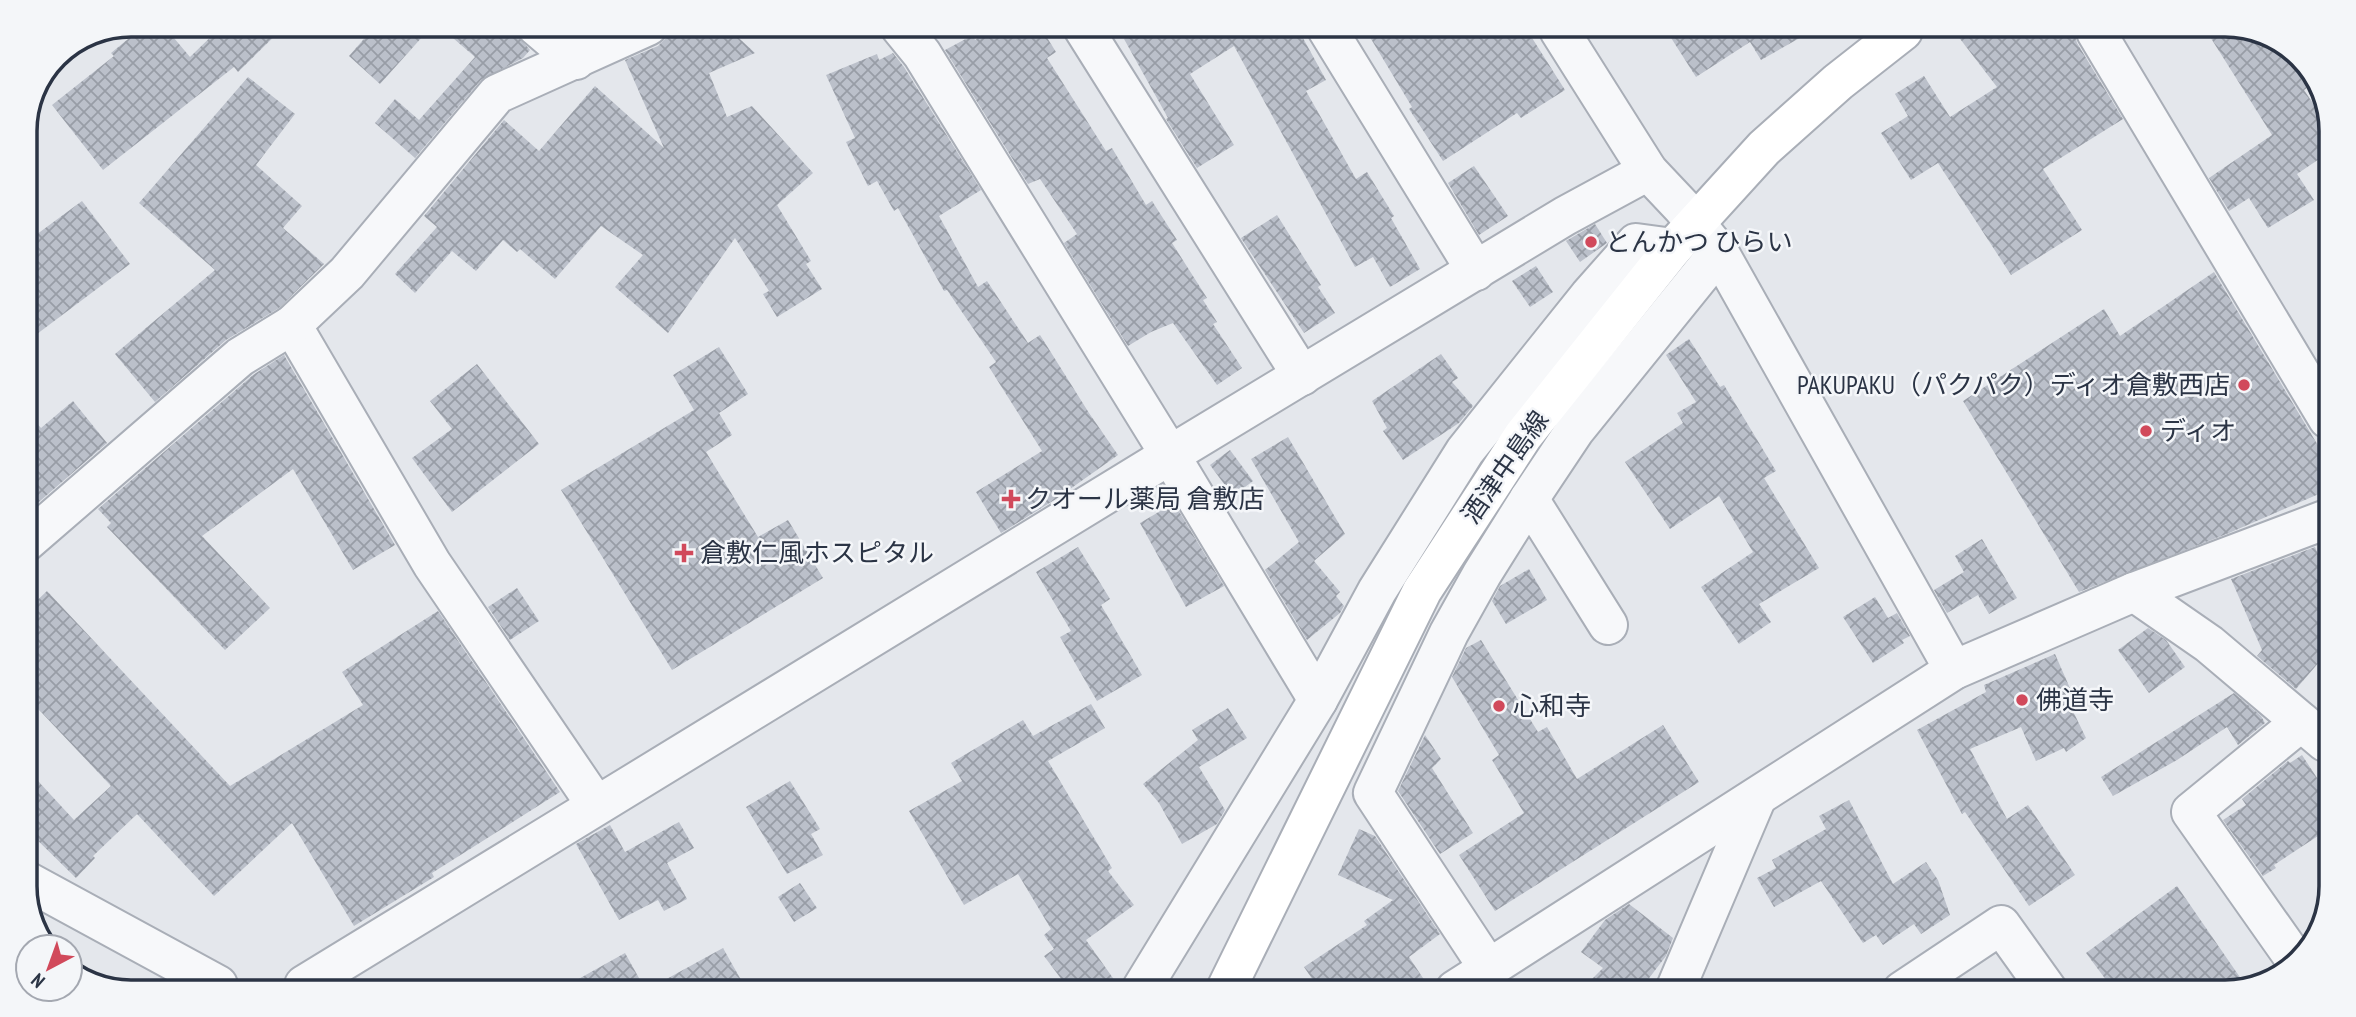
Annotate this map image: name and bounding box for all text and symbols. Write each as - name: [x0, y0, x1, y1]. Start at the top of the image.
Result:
- place label: とんかつ ひらい: [1605, 225, 1793, 258]
- marker: とんかつ ひらい: [1583, 234, 1599, 250]
- place label: PAKUPAKU（パクパク）ディオ倉敷西店: [1797, 368, 2230, 401]
- marker: PAKUPAKU（パクパク）ディオ倉敷西店: [2236, 377, 2252, 393]
- street label: 酒津中島線: [1454, 404, 1555, 529]
- place label: ディオ: [2160, 414, 2236, 447]
- marker: ディオ: [2138, 423, 2154, 439]
- place label: クオール薬局 倉敷店: [1025, 482, 1265, 515]
- marker: クオール薬局 倉敷店: [1003, 491, 1019, 507]
- place label: 倉敷仁風ホスピタル: [700, 536, 934, 569]
- marker: 倉敷仁風ホスピタル: [674, 543, 694, 563]
- place label: 佛道寺: [2036, 683, 2114, 716]
- place label: 心和寺: [1513, 689, 1591, 722]
- marker: 佛道寺: [2014, 692, 2030, 708]
- marker: 心和寺: [1491, 698, 1507, 714]
- north arrow: [14, 933, 84, 1003]
- text: N: [26, 968, 50, 993]

